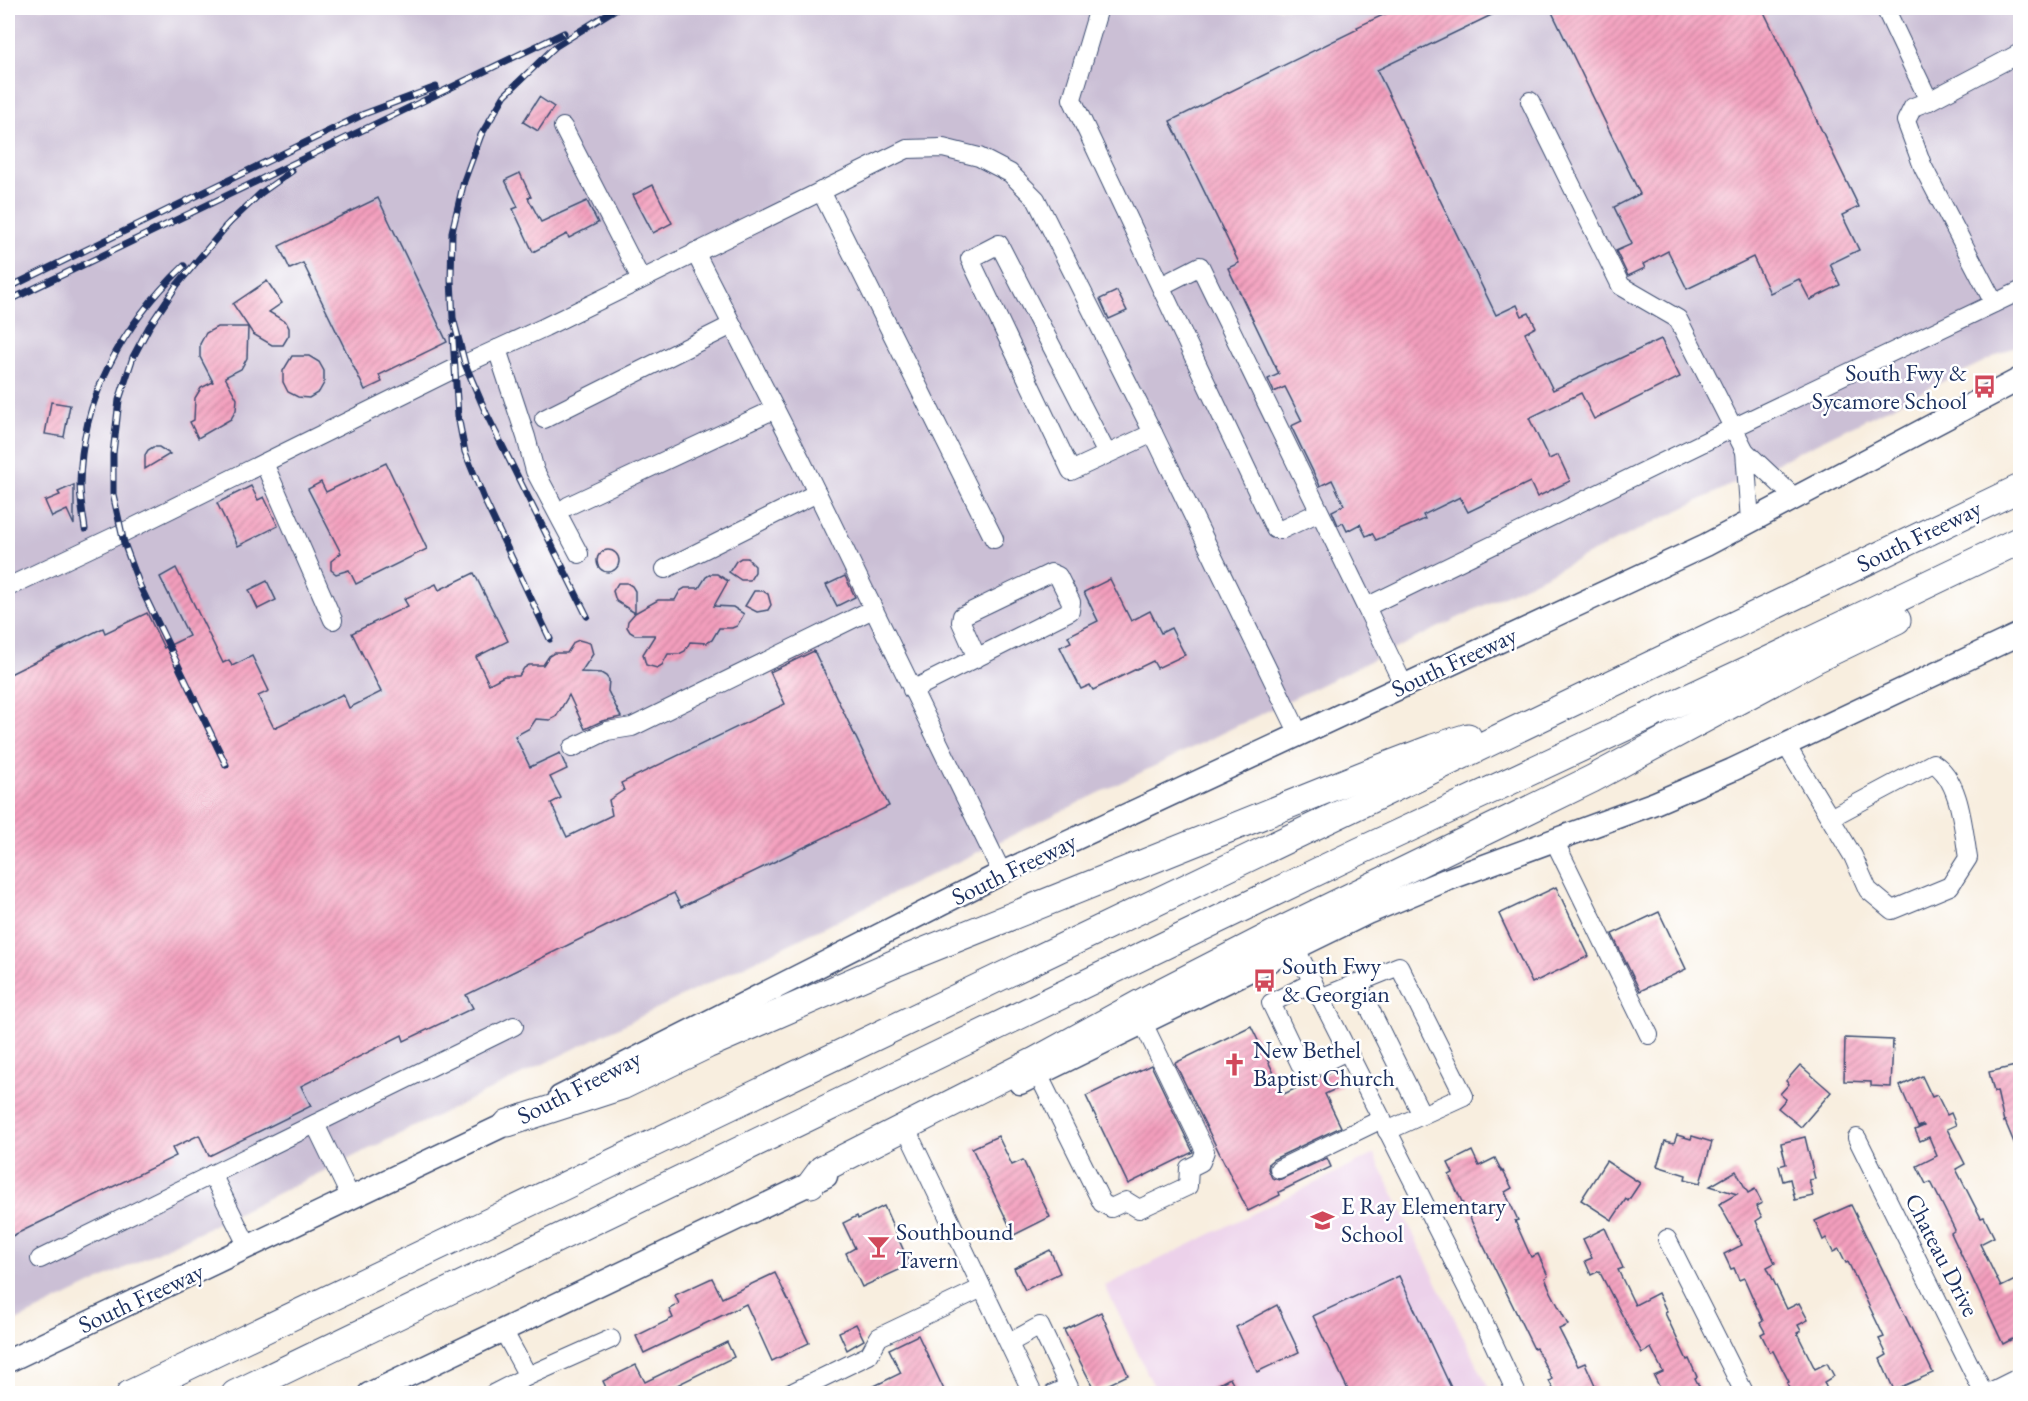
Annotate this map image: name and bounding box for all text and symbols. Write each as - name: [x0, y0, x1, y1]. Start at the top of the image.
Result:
- place label: South Fwy & Sycamore School: [1812, 357, 1967, 416]
- bus stop icon: South Fwy & Sycamore School: [1972, 374, 1998, 400]
- street label: South Freeway: [1851, 492, 1987, 579]
- street label: South Freeway: [1386, 619, 1522, 704]
- street label: South Freeway: [946, 825, 1082, 912]
- place label: South Fwy & Georgian: [1282, 950, 1390, 1009]
- bus stop icon: South Fwy & Georgian: [1251, 967, 1277, 993]
- place label: New Bethel Baptist Church: [1253, 1034, 1395, 1093]
- street label: South Freeway: [512, 1042, 646, 1131]
- church icon: New Bethel Baptist Church: [1222, 1051, 1248, 1077]
- street label: Chateau Drive: [1898, 1188, 1987, 1322]
- place label: E Ray Elementary School: [1341, 1190, 1507, 1249]
- school or university icon: E Ray Elementary School: [1310, 1207, 1336, 1233]
- place label: Southbound Tavern: [896, 1216, 1014, 1275]
- bar icon: Southbound Tavern: [865, 1233, 891, 1259]
- street label: South Freeway: [73, 1255, 209, 1340]

